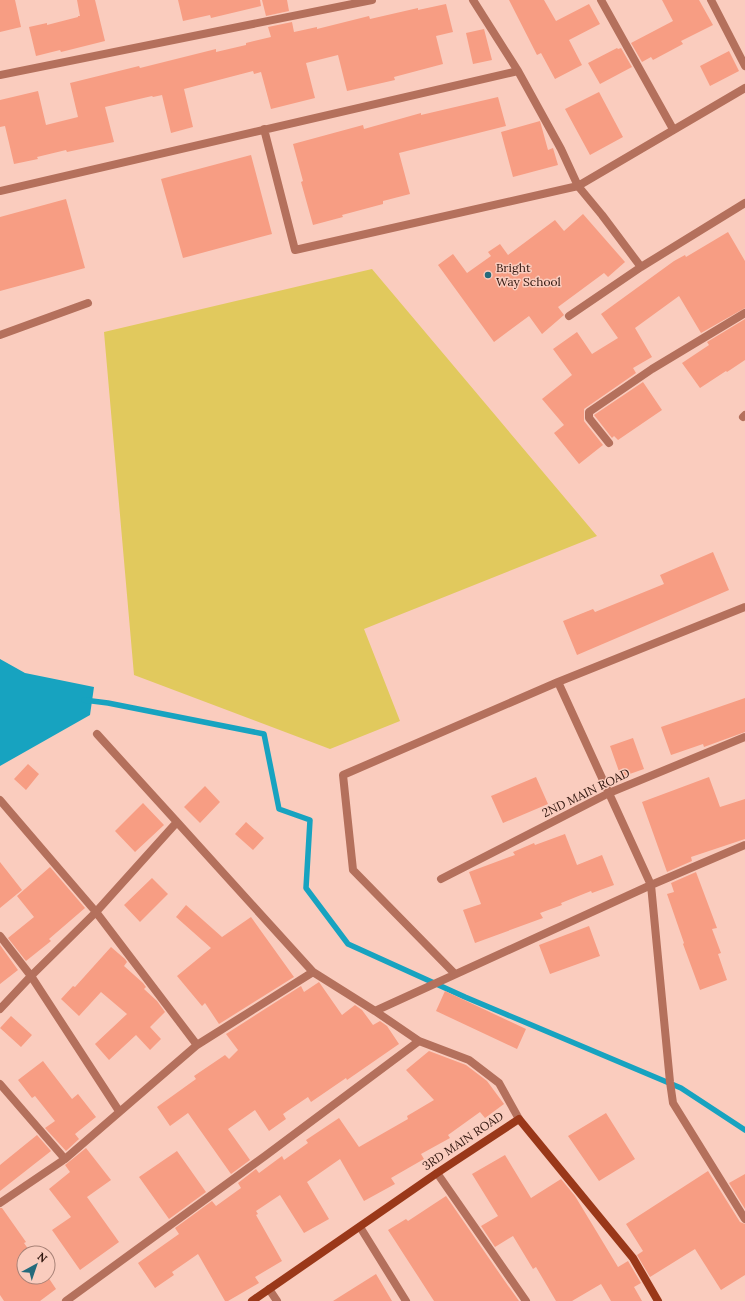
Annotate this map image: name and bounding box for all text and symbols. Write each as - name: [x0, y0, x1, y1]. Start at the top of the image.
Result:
- place label: Bright Way School: [496, 260, 561, 289]
- marker: Bright Way School: [483, 270, 493, 280]
- street label: 2ND MAIN ROAD: [539, 765, 632, 820]
- street label: 3RD MAIN ROAD: [419, 1108, 506, 1173]
- north arrow: [16, 1245, 56, 1285]
- text: N: [35, 1249, 51, 1266]

